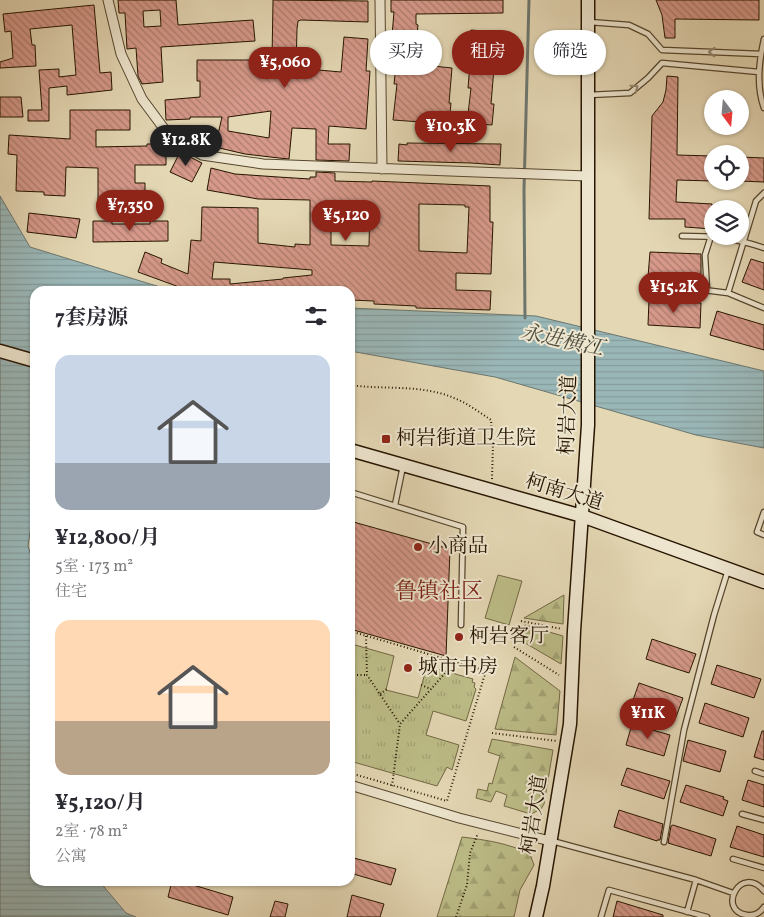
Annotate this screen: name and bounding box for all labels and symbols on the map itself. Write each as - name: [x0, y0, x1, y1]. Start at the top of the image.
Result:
- pin: ¥5,060: [244, 46, 326, 89]
- one-way arrow: [708, 46, 716, 57]
- one-way arrow: [629, 85, 639, 94]
- north arrow: [704, 90, 749, 135]
- pin: ¥10.3K: [410, 110, 492, 153]
- pin: ¥12.8K: [145, 124, 227, 167]
- pin: ¥7,350: [89, 190, 171, 232]
- pin: ¥5,120: [305, 200, 387, 242]
- pin: ¥15.2K: [633, 272, 715, 314]
- water label: 永进横江: [518, 318, 609, 365]
- street label: 柯岩大道: [554, 375, 584, 455]
- place label: 柯岩街道卫生院: [396, 425, 536, 453]
- marker: 柯岩街道卫生院: [380, 433, 392, 445]
- street label: 柯南大道: [522, 468, 606, 518]
- place label: 小商品: [428, 533, 488, 561]
- marker: 小商品: [412, 541, 424, 553]
- district label: 鲁镇社区: [395, 577, 483, 608]
- place label: 柯岩客厅: [469, 623, 549, 651]
- marker: 柯岩客厅: [453, 631, 465, 643]
- place label: 城市书房: [418, 654, 498, 682]
- marker: 城市书房: [402, 662, 414, 674]
- pin: ¥11K: [618, 698, 678, 740]
- street label: 柯岩大道: [515, 773, 555, 857]

